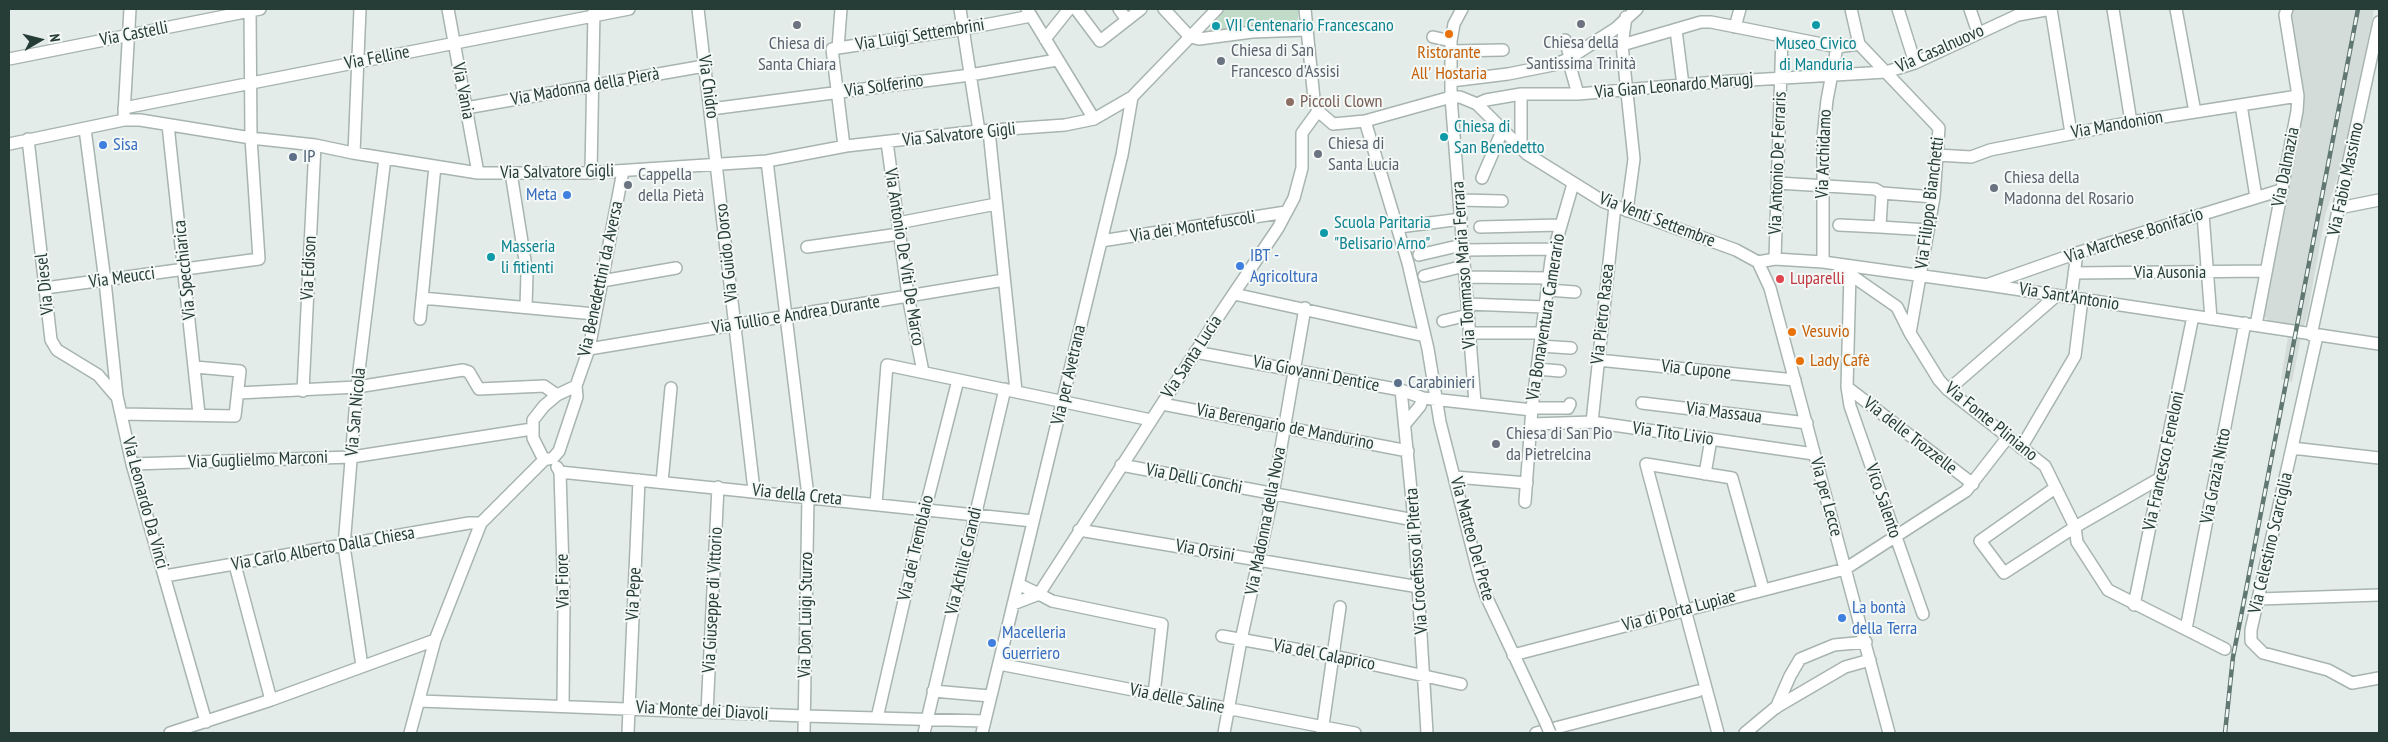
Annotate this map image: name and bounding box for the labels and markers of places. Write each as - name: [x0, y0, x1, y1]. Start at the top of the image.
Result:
- place label: VII Centenario Francescano: [1226, 15, 1394, 37]
- marker: Chiesa della Santissima Trinità: [1575, 18, 1587, 30]
- marker: Chiesa di Santa Chiara: [791, 19, 803, 31]
- marker: Museo Civico di Manduria: [1810, 19, 1822, 31]
- marker: VII Centenario Francescano: [1210, 20, 1222, 32]
- marker: Ristorante All' Hostaria: [1443, 28, 1455, 40]
- place label: Chiesa della Santissima Trinità: [1526, 32, 1636, 74]
- place label: Chiesa di Santa Chiara: [758, 33, 836, 76]
- place label: Museo Civico di Manduria: [1775, 33, 1857, 76]
- place label: Chiesa di San Francesco d'Assisi: [1231, 40, 1340, 82]
- place label: Ristorante All' Hostaria: [1411, 42, 1487, 84]
- marker: Chiesa di San Francesco d'Assisi: [1215, 55, 1227, 67]
- place label: Piccoli Clown: [1300, 91, 1382, 113]
- marker: Piccoli Clown: [1284, 96, 1296, 108]
- place label: Chiesa di San Benedetto: [1454, 116, 1545, 158]
- marker: Chiesa di San Benedetto: [1438, 131, 1450, 143]
- place label: Chiesa di Santa Lucia: [1328, 133, 1399, 176]
- place label: Sisa: [113, 134, 138, 156]
- marker: Sisa: [97, 139, 109, 151]
- place label: IP: [303, 146, 315, 168]
- marker: Chiesa di Santa Lucia: [1312, 148, 1324, 160]
- marker: IP: [287, 151, 299, 163]
- place label: Cappella della Pietà: [638, 164, 704, 206]
- place label: Chiesa della Madonna del Rosario: [2004, 167, 2134, 210]
- marker: Cappella della Pietà: [622, 179, 634, 191]
- marker: Chiesa della Madonna del Rosario: [1988, 182, 2000, 194]
- place label: Meta: [526, 184, 557, 206]
- marker: Meta: [561, 189, 573, 201]
- place label: Scuola Paritaria "Belisario Arno": [1334, 212, 1431, 254]
- marker: Scuola Paritaria "Belisario Arno": [1318, 227, 1330, 239]
- place label: Masseria li fitienti: [501, 236, 555, 278]
- place label: IBT - Agricoltura: [1250, 245, 1318, 288]
- marker: Masseria li fitienti: [485, 251, 497, 263]
- marker: IBT - Agricoltura: [1234, 260, 1246, 272]
- place label: Luparelli: [1790, 268, 1845, 290]
- marker: Luparelli: [1774, 273, 1786, 285]
- place label: Vesuvio: [1802, 321, 1849, 343]
- marker: Vesuvio: [1786, 326, 1798, 338]
- place label: Lady Cafè: [1810, 350, 1870, 372]
- marker: Lady Cafè: [1794, 355, 1806, 367]
- place label: Carabinieri: [1408, 372, 1475, 394]
- marker: Carabinieri: [1392, 377, 1404, 389]
- place label: Chiesa di San Pio da Pietrelcina: [1506, 423, 1613, 466]
- marker: Chiesa di San Pio da Pietrelcina: [1490, 438, 1502, 450]
- place label: La bontà della Terra: [1852, 597, 1917, 640]
- marker: La bontà della Terra: [1836, 612, 1848, 624]
- place label: Macelleria Guerriero: [1002, 622, 1066, 664]
- marker: Macelleria Guerriero: [986, 637, 998, 649]

